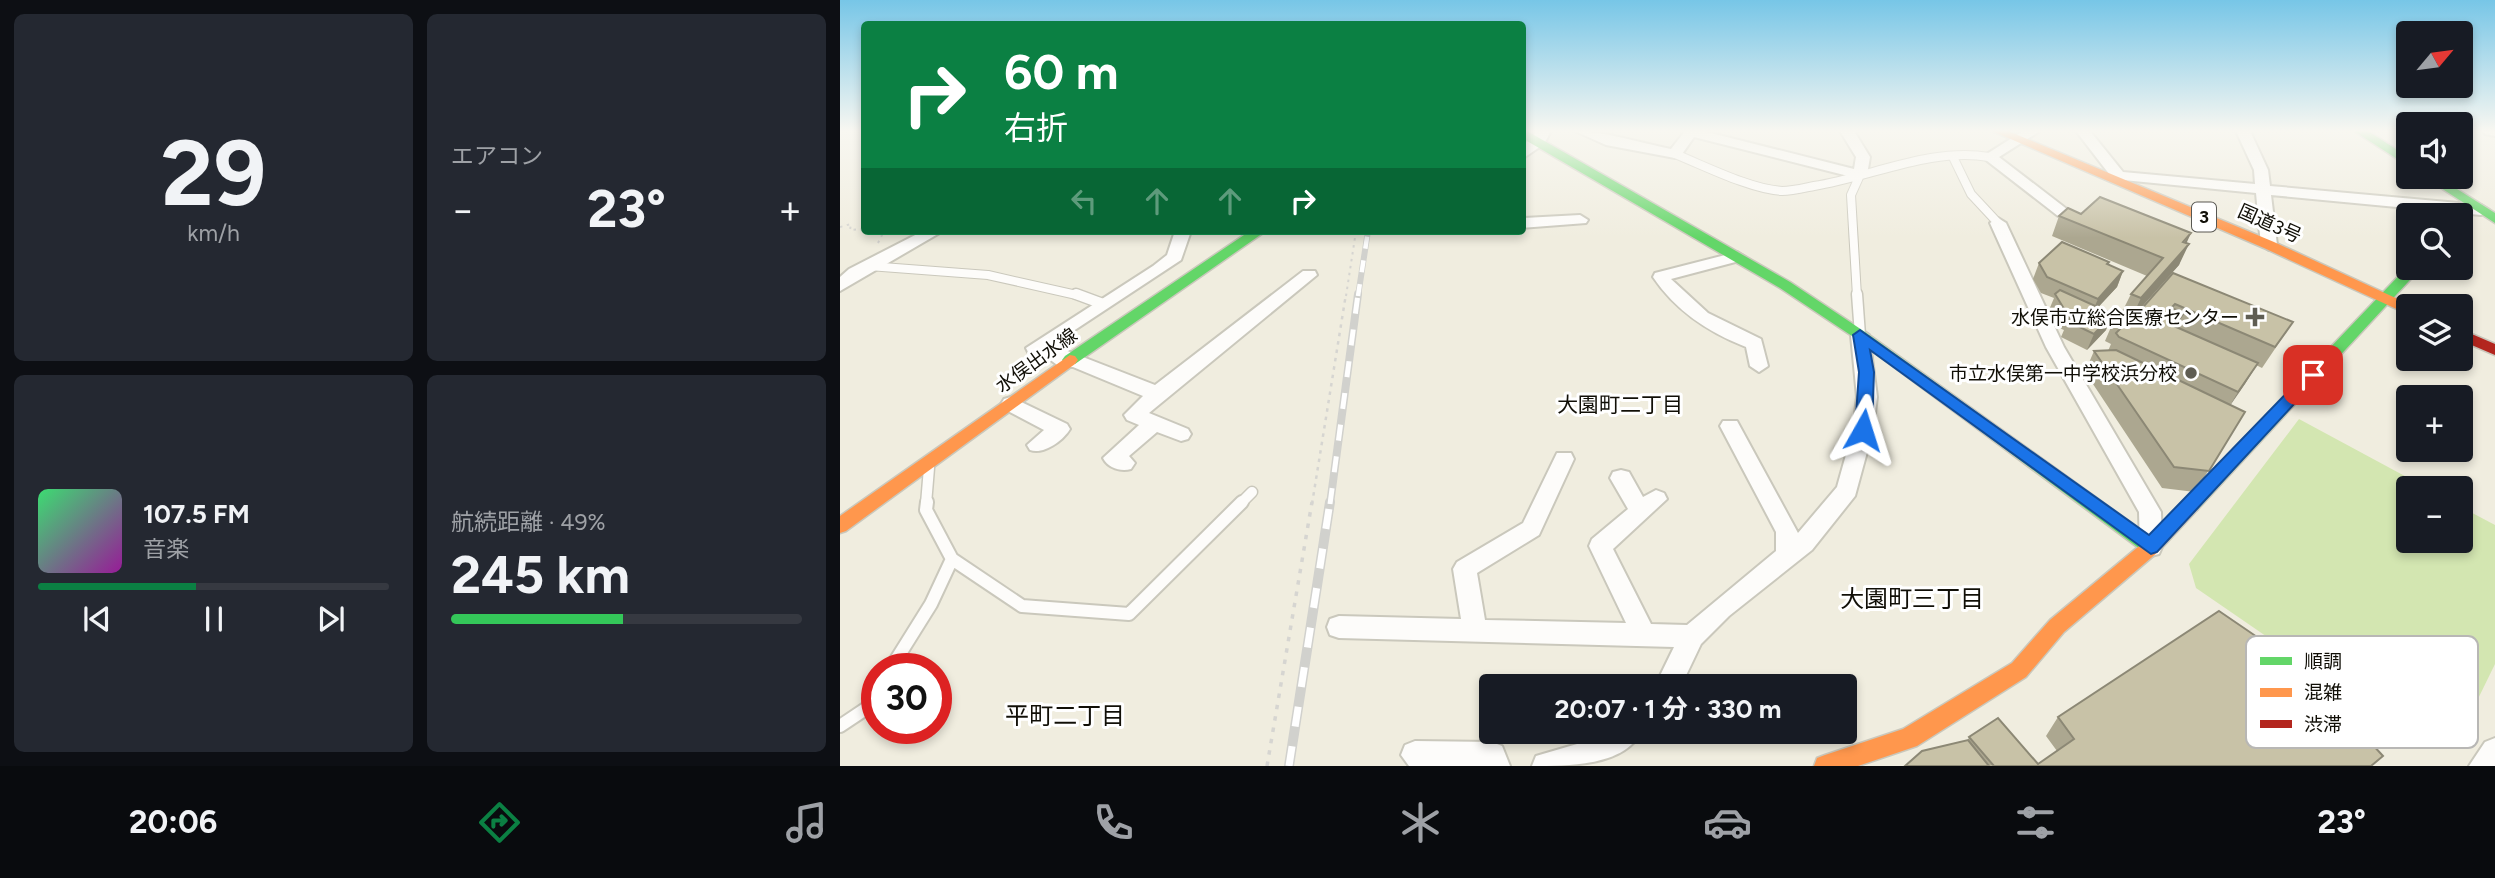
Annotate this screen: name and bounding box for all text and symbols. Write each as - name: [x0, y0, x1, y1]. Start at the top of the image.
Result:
- north arrow: [2396, 21, 2473, 98]
- map controls: [2396, 21, 2473, 553]
- text: 60 m: [1004, 42, 1119, 101]
- icon: right: [889, 49, 980, 140]
- text: 右折: [1004, 109, 1068, 147]
- button: sound: [2396, 112, 2473, 189]
- text: 29: [161, 119, 266, 228]
- text: エアコン: [451, 142, 543, 170]
- text: 23°: [587, 178, 666, 240]
- icon: left: [1065, 182, 1103, 220]
- icon: ahead: [1138, 182, 1176, 220]
- icon: ahead: [1211, 182, 1249, 220]
- icon: right: [1284, 182, 1322, 220]
- text: −: [451, 187, 475, 233]
- text: +: [778, 187, 802, 233]
- street label: 国道3号: [2234, 199, 2305, 248]
- road number: 3: [2192, 202, 2216, 232]
- button: search: [2396, 203, 2473, 280]
- text: km/h: [187, 219, 240, 247]
- button: layers: [2396, 294, 2473, 371]
- place label: 水俣市立総合医療センター: [2011, 306, 2239, 329]
- marker: 水俣市立総合医療センター: [2245, 307, 2265, 327]
- street label: 水俣出水線: [991, 323, 1081, 398]
- pin: [2283, 345, 2343, 405]
- icon: arrive: [2294, 356, 2332, 394]
- place label: 市立水俣第一中学校浜分校: [1949, 362, 2177, 385]
- marker: 市立水俣第一中学校浜分校: [2183, 365, 2199, 381]
- button: +: [2396, 385, 2473, 462]
- district label: 大園町二丁目: [1557, 392, 1683, 417]
- position arrow: [1826, 393, 1900, 467]
- button: −: [2396, 476, 2473, 553]
- text: 107.5 FM: [143, 498, 250, 530]
- text: 航続距離 · 49%: [451, 508, 606, 536]
- text: 音楽: [143, 535, 189, 563]
- text: 245 km: [451, 544, 630, 606]
- district label: 大園町三丁目: [1840, 584, 1984, 613]
- icon: previous: [78, 600, 116, 638]
- icon: pause: [195, 600, 233, 638]
- icon: next: [312, 600, 350, 638]
- legend: [2246, 636, 2478, 748]
- text: 順調: [2304, 650, 2342, 673]
- speed limit sign: 30: [861, 653, 952, 744]
- text: 混雑: [2304, 681, 2342, 704]
- text: 20:07 · 1 分 · 330 m: [1554, 693, 1782, 725]
- district label: 平町二丁目: [1005, 701, 1125, 730]
- text: 渋滞: [2304, 713, 2342, 736]
- icon: directions: [475, 798, 524, 847]
- icon: music: [782, 798, 831, 847]
- icon: phone: [1089, 798, 1138, 847]
- icon: climate: [1396, 798, 1445, 847]
- icon: car: [1703, 798, 1752, 847]
- icon: filters: [2011, 798, 2060, 847]
- text: 20:06: [129, 803, 217, 841]
- text: 23°: [2318, 803, 2366, 841]

